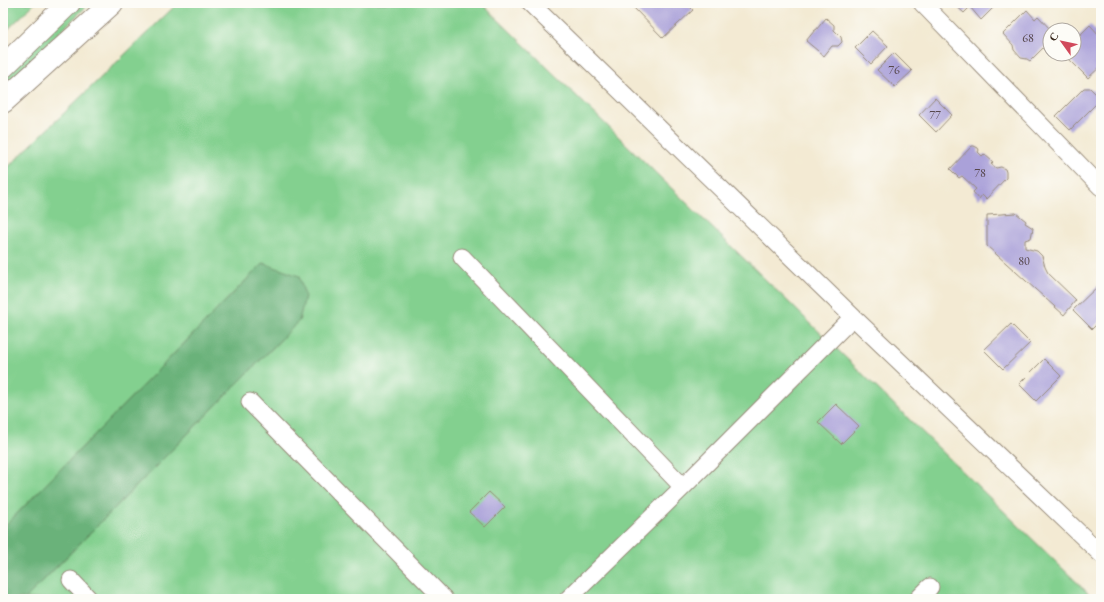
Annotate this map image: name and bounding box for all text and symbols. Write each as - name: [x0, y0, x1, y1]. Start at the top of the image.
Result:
- north arrow: [1042, 22, 1082, 62]
- text: С: [1046, 29, 1062, 44]
- house number: 68: [1022, 30, 1034, 46]
- house number: 76: [888, 62, 900, 78]
- house number: 77: [929, 107, 941, 123]
- house number: 78: [974, 165, 986, 181]
- house number: 80: [1018, 253, 1030, 269]

